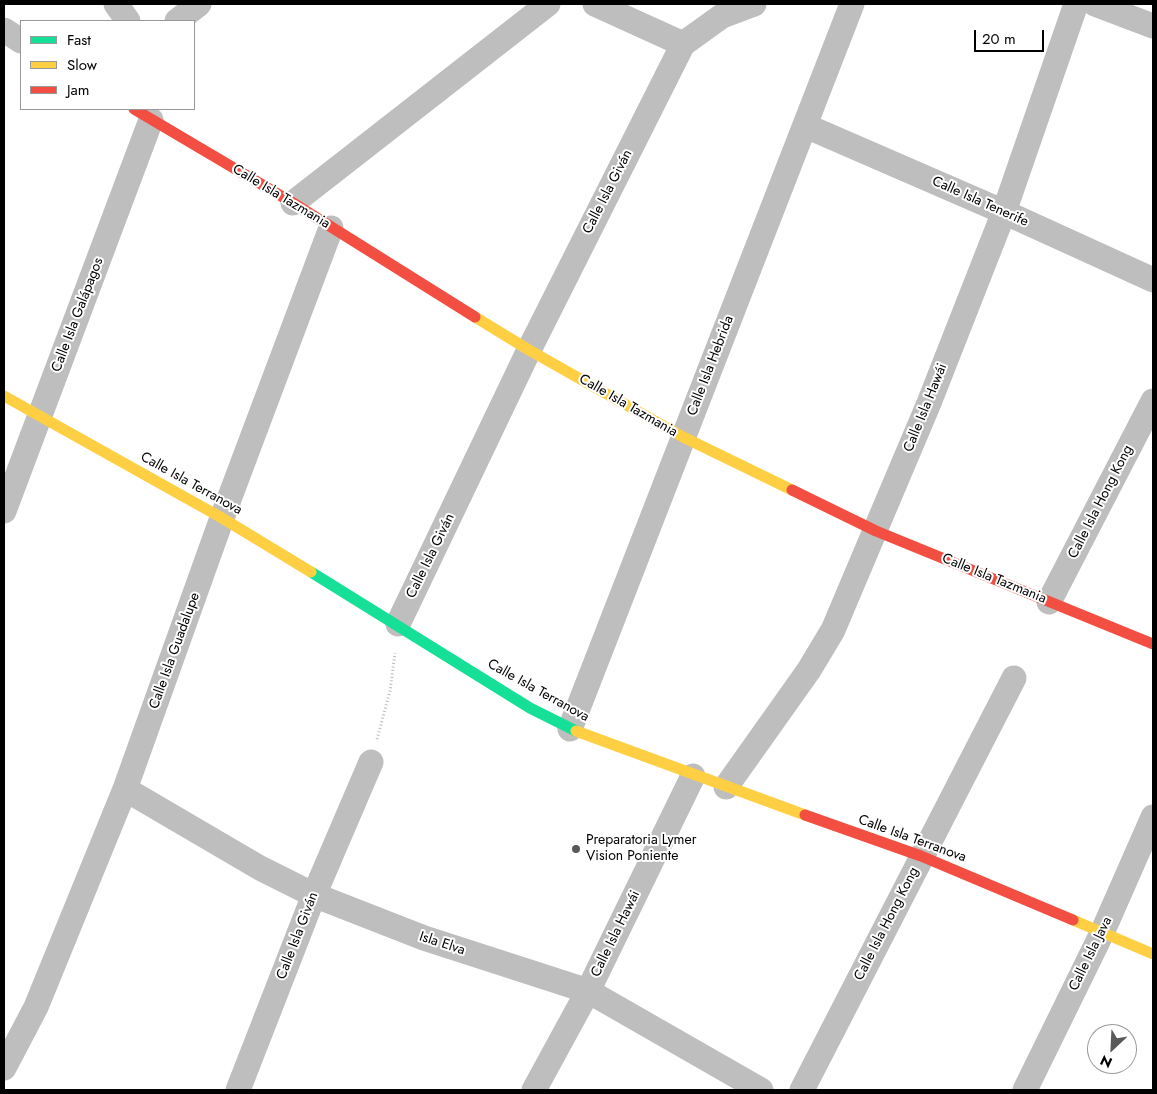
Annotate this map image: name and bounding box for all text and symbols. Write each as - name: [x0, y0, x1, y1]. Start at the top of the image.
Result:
- legend: [20, 20, 195, 110]
- scale bar: [977, 20, 1047, 52]
- text: 20 m: [982, 28, 1016, 50]
- text: Fast: [67, 29, 91, 51]
- text: Slow: [67, 54, 97, 76]
- text: Jam: [67, 79, 90, 101]
- street label: Calle Isla Giván: [580, 147, 636, 237]
- street label: Calle Isla Tazmania: [229, 161, 333, 233]
- street label: Calle Isla Tenerife: [929, 173, 1031, 231]
- street label: Calle Isla Galápagos: [48, 256, 108, 374]
- street label: Calle Isla Hebrida: [684, 314, 738, 418]
- street label: Calle Isla Hawái: [901, 361, 951, 455]
- street label: Calle Isla Tazmania: [576, 371, 680, 441]
- street label: Calle Isla Hong Kong: [1065, 442, 1137, 562]
- street label: Calle Isla Terranova: [137, 449, 245, 519]
- street label: Calle Isla Giván: [403, 511, 459, 601]
- street label: Calle Isla Tazmania: [939, 550, 1049, 608]
- street label: Calle Isla Guadalupe: [146, 590, 204, 712]
- street label: Calle Isla Terranova: [484, 656, 592, 726]
- street label: Calle Isla Terranova: [856, 812, 968, 866]
- place label: Preparatoria Lymer Vision Poniente: [586, 833, 697, 866]
- marker: Preparatoria Lymer Vision Poniente: [570, 843, 582, 855]
- street label: Calle Isla Hong Kong: [851, 864, 923, 984]
- street label: Calle Isla Hawái: [588, 888, 644, 980]
- street label: Calle Isla Giván: [274, 890, 322, 982]
- street label: Calle Isla Java: [1066, 914, 1116, 994]
- street label: Isla Elva: [417, 929, 467, 959]
- north arrow: [1087, 1024, 1137, 1074]
- text: N: [1097, 1050, 1115, 1073]

